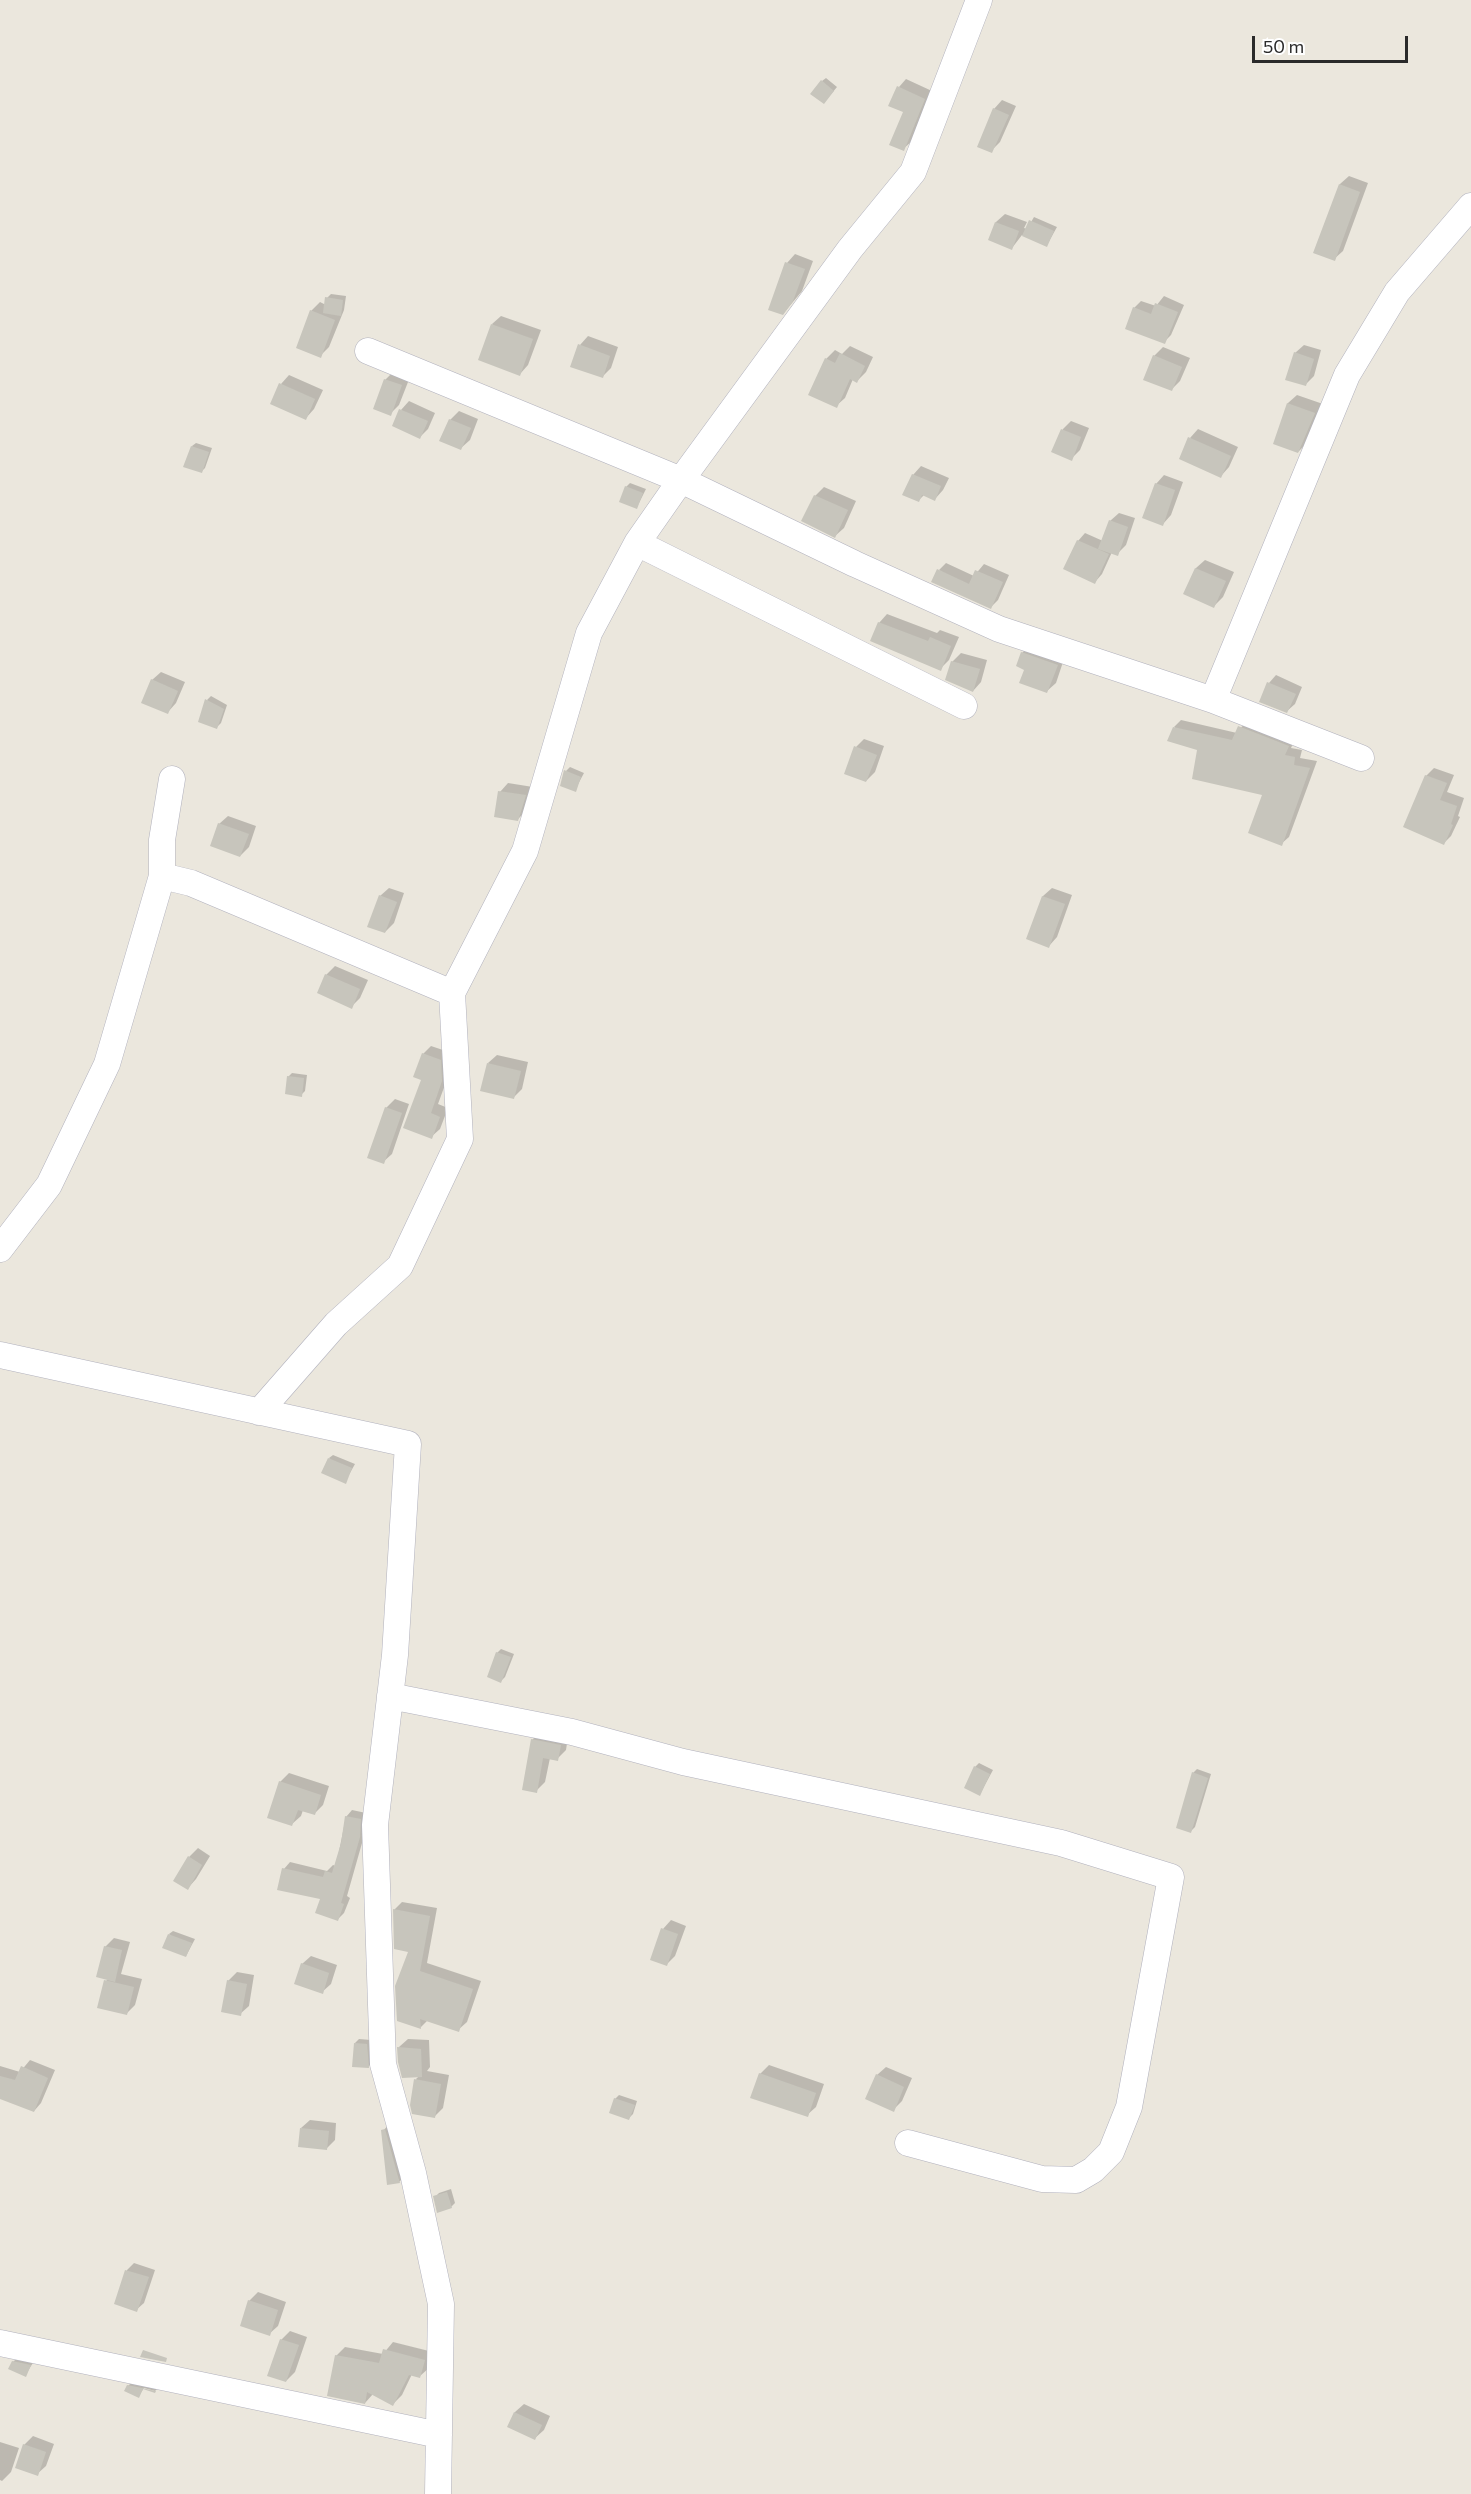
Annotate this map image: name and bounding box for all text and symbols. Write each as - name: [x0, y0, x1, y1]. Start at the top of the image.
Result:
- scale bar: [1255, 24, 1411, 62]
- text: 50 m: [1263, 35, 1304, 57]

